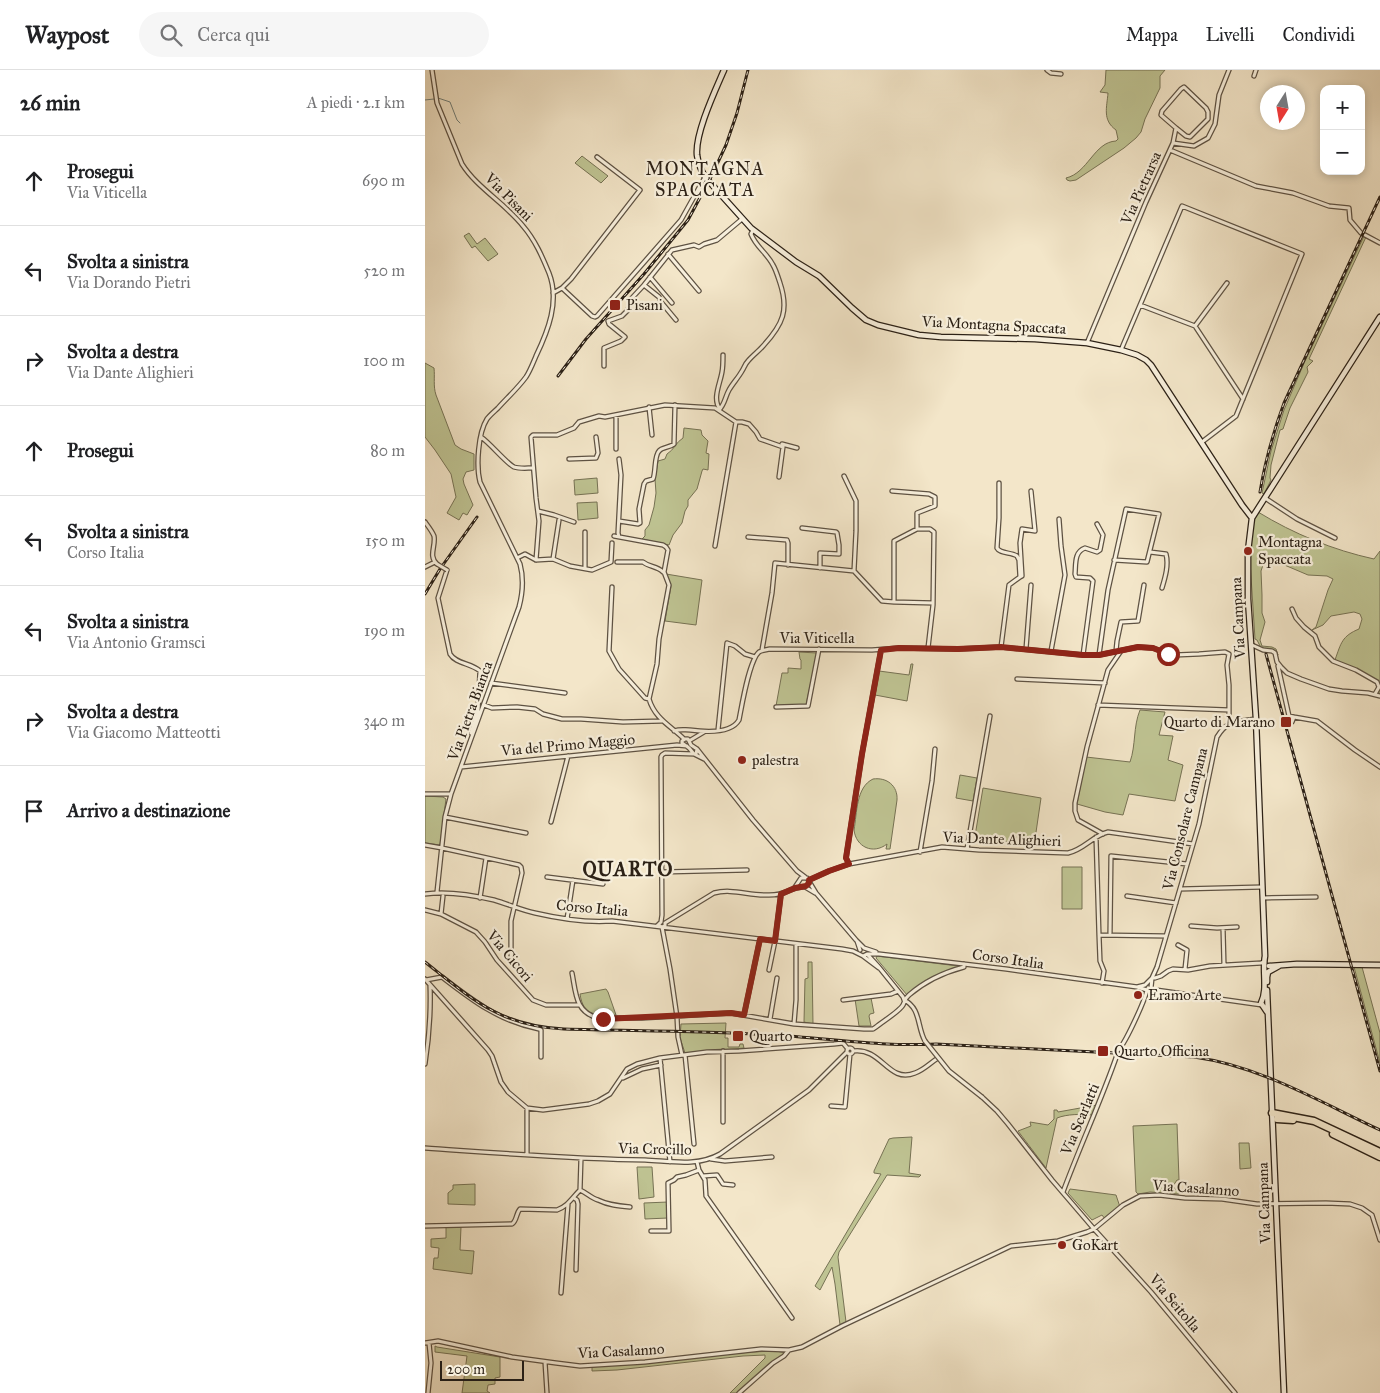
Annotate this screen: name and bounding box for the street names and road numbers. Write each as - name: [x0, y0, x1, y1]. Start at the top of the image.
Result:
- street label: Via Pietrarsa: [1117, 148, 1165, 228]
- street label: Via Pisani: [480, 168, 537, 225]
- street label: Via Montagna Spaccata: [920, 312, 1067, 338]
- street label: Via Campana: [1227, 576, 1249, 660]
- street label: Via Viticella: [779, 629, 855, 647]
- street label: Via Pietra Bianca: [443, 658, 497, 764]
- street label: Via del Primo Maggio: [499, 730, 636, 760]
- street label: Via Consolare Campana: [1158, 745, 1212, 893]
- street label: Via Dante Alighieri: [941, 828, 1062, 850]
- street label: Corso Italia: [555, 896, 629, 920]
- street label: Via Cicori: [483, 926, 537, 986]
- street label: Corso Italia: [971, 945, 1046, 973]
- street label: Via Scarlatti: [1056, 1080, 1103, 1158]
- street label: Via Crocillo: [617, 1139, 692, 1159]
- street label: Via Campana: [1254, 1161, 1274, 1245]
- street label: Via Casalanno: [1151, 1176, 1240, 1200]
- street label: Via Seitolla: [1145, 1269, 1205, 1336]
- street label: Via Casalanno: [576, 1340, 665, 1362]

